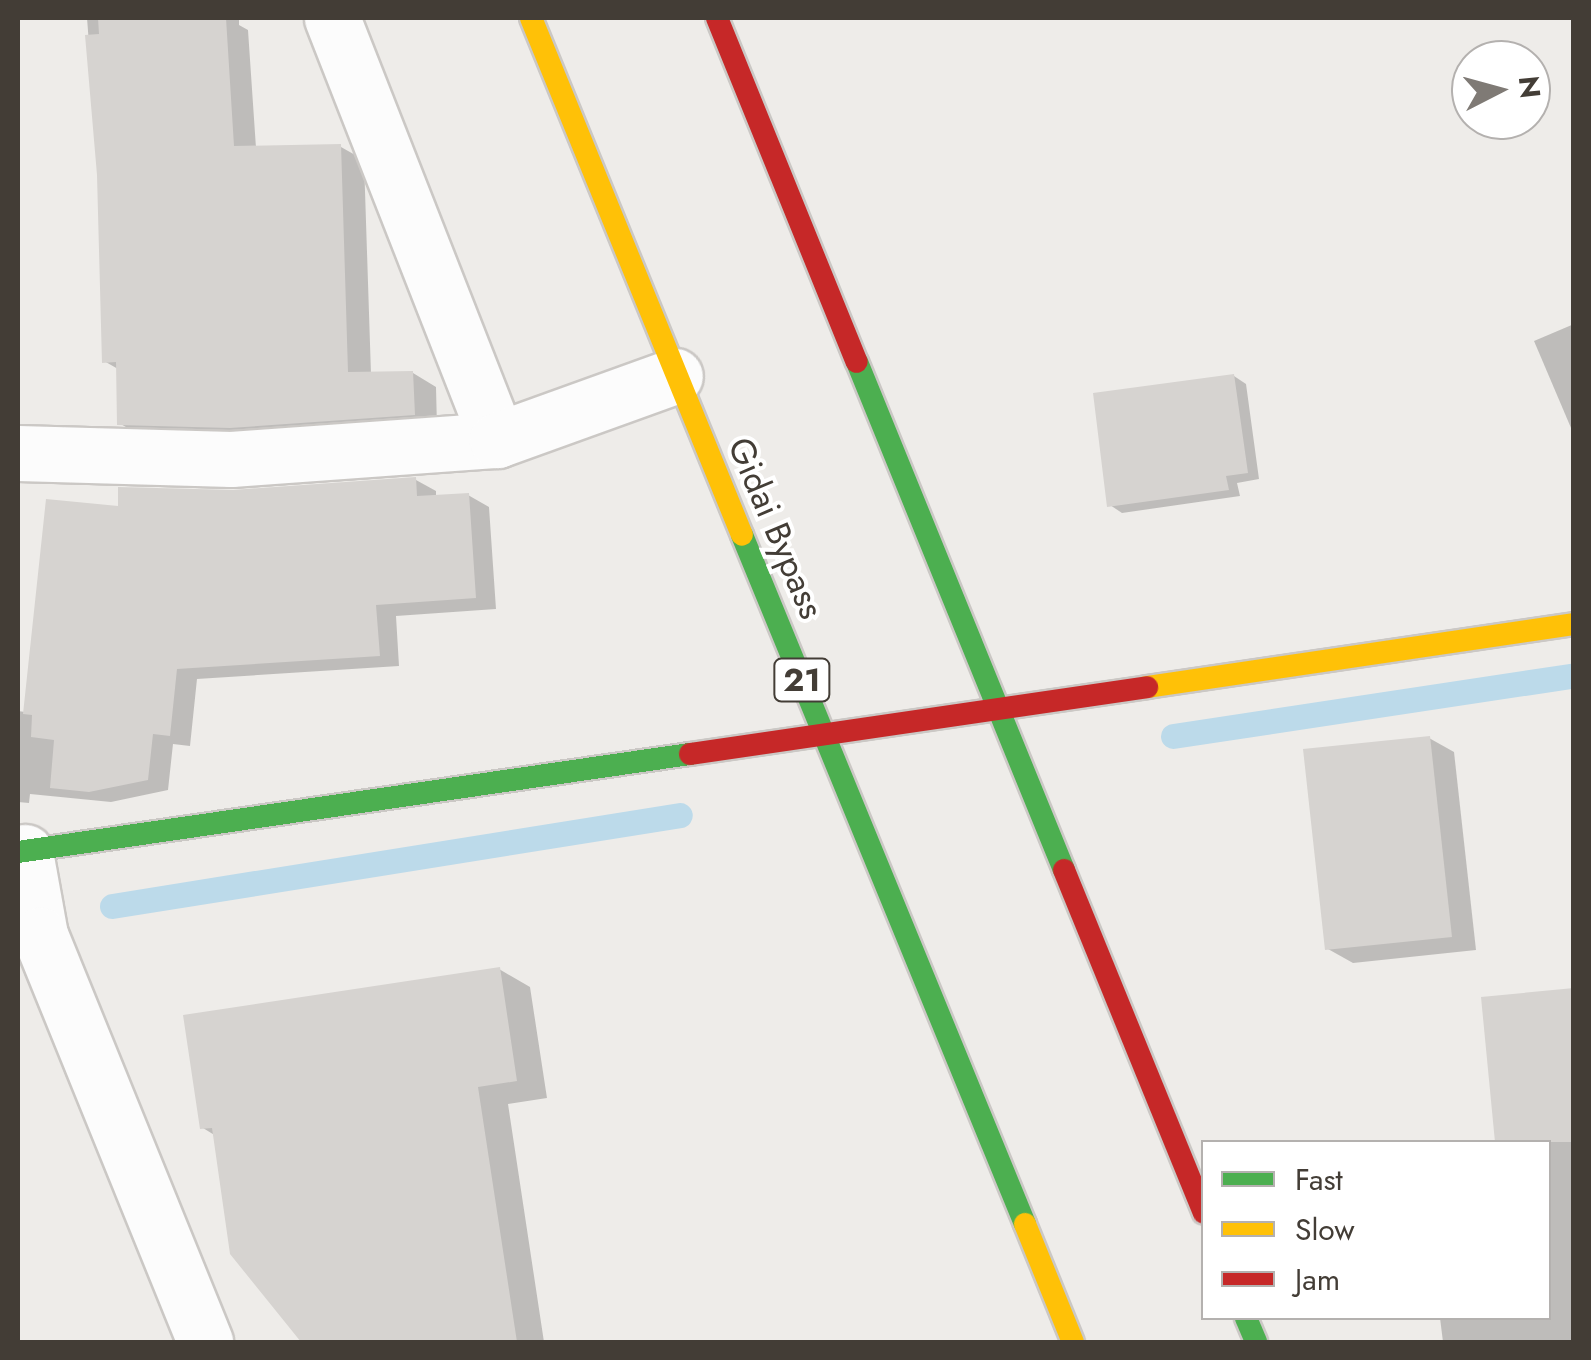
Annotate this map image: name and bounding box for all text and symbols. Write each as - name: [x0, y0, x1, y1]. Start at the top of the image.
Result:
- north arrow: [1451, 40, 1551, 140]
- text: N: [1508, 74, 1551, 100]
- street label: Gidai Bypass: [719, 431, 833, 625]
- road number: 21: [772, 653, 832, 707]
- legend: [1201, 1140, 1551, 1320]
- text: Fast: [1295, 1158, 1343, 1201]
- text: Slow: [1295, 1208, 1355, 1251]
- text: Jam: [1295, 1258, 1340, 1301]

